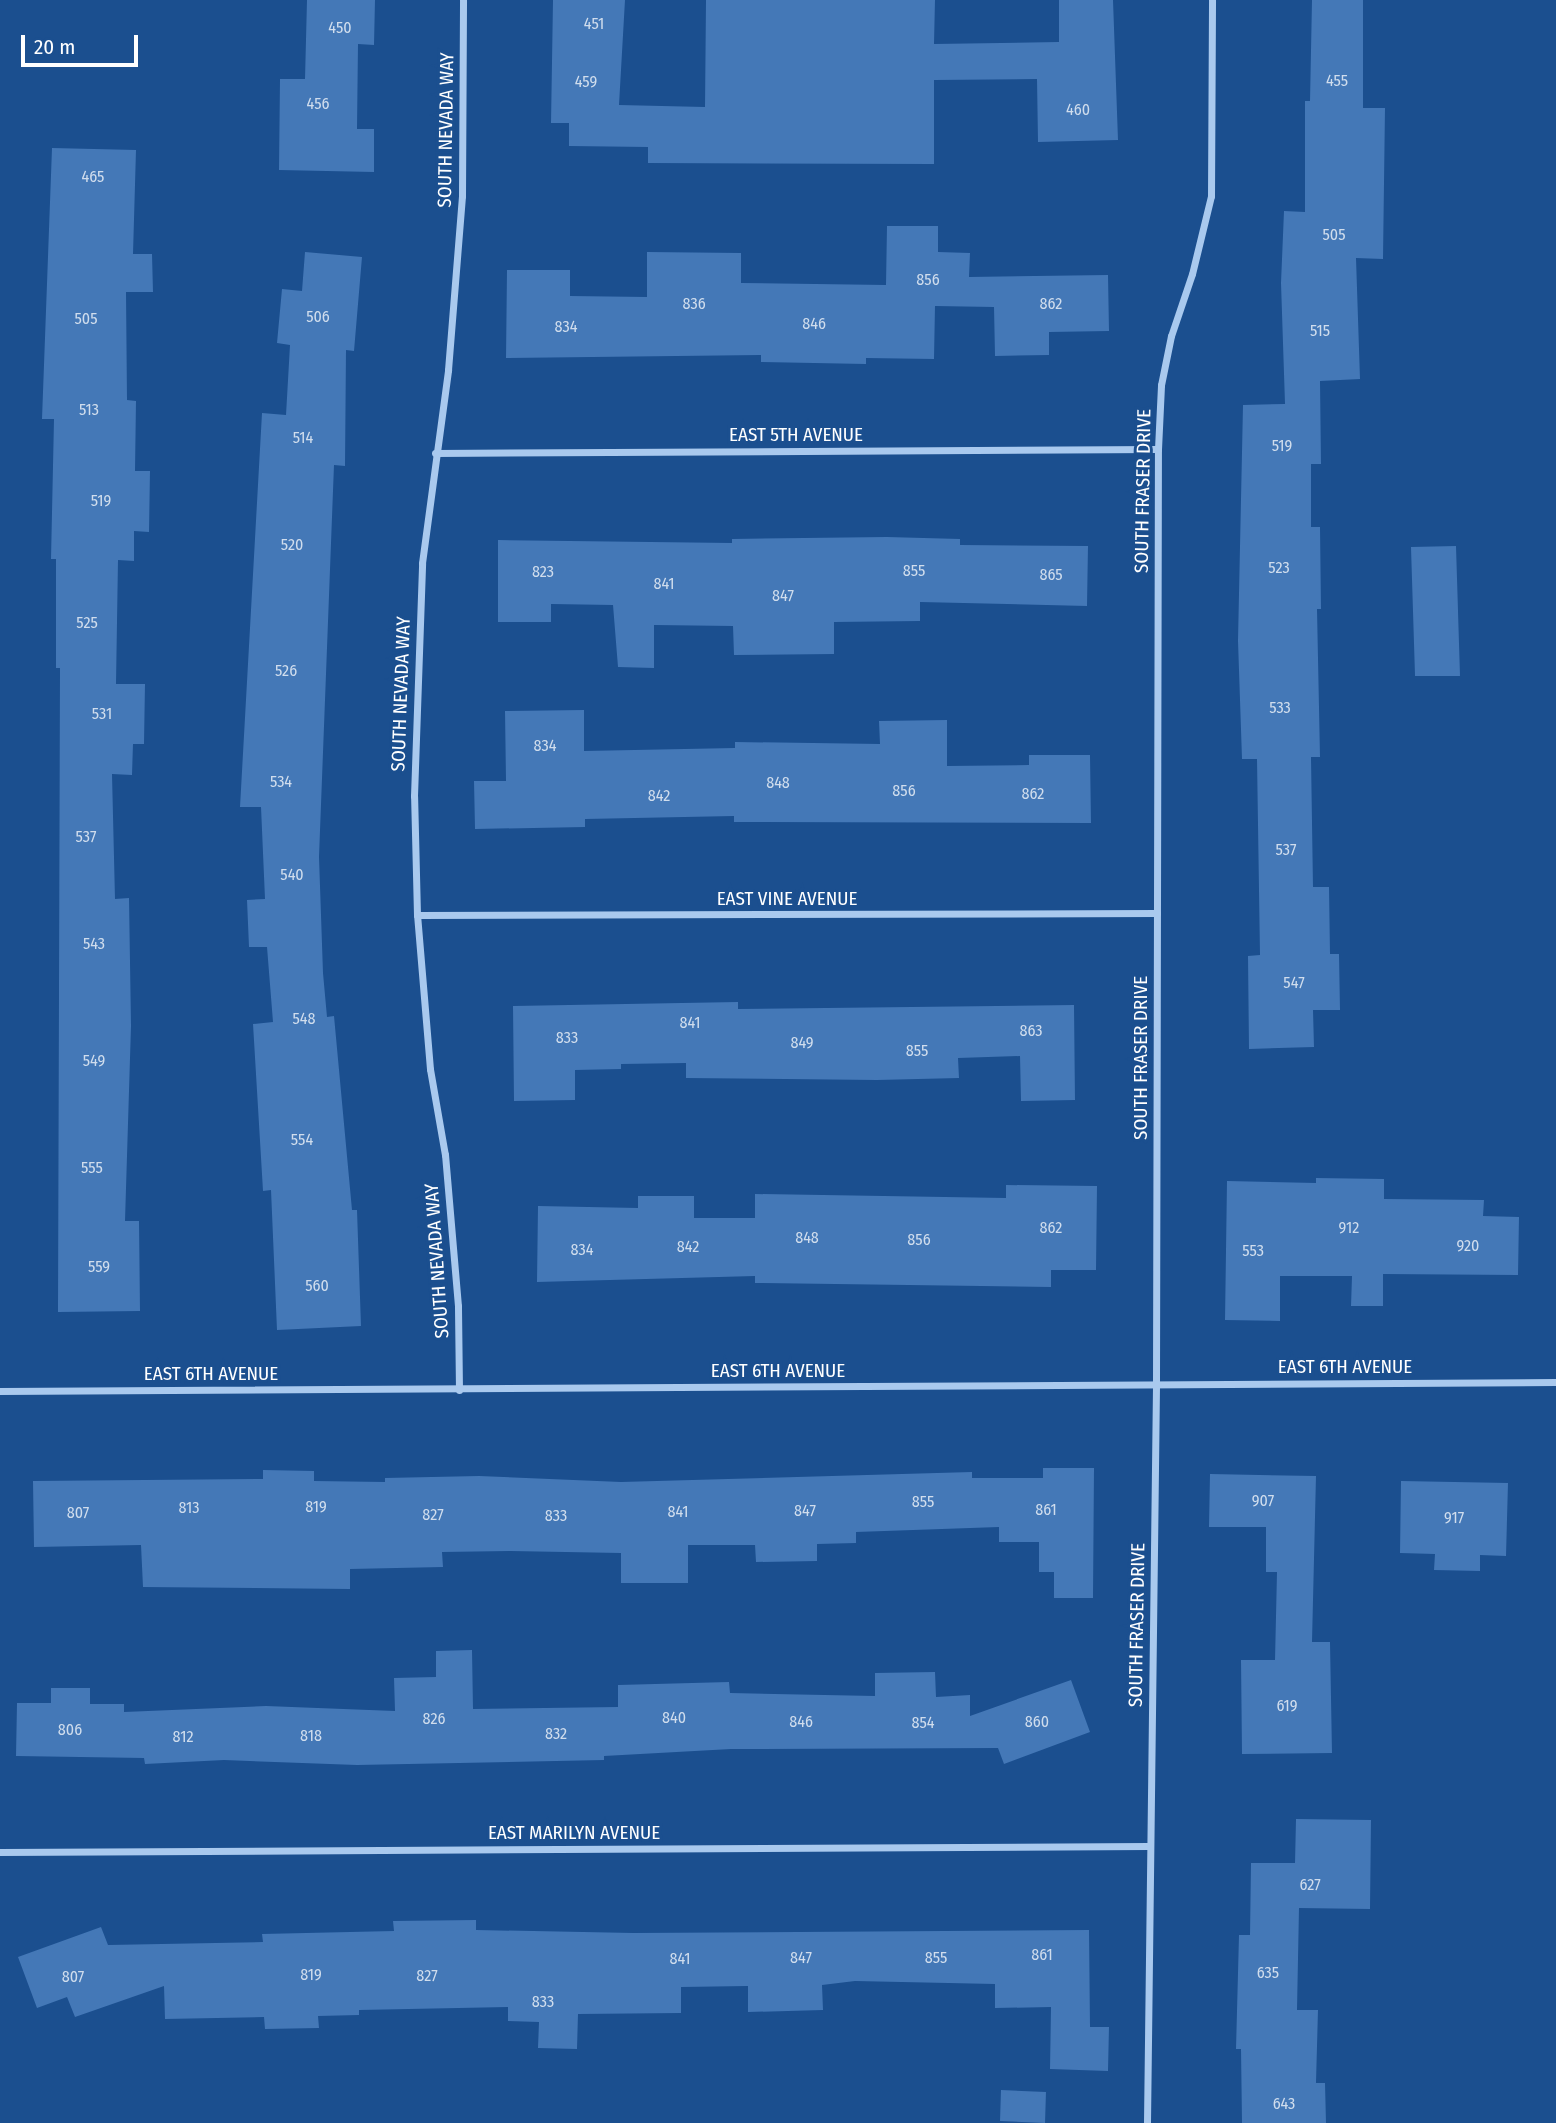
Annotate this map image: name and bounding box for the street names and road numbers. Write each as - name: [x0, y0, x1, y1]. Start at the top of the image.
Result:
- street label: SOUTH NEVADA WAY: [433, 52, 459, 208]
- street label: SOUTH FRASER DRIVE: [1130, 409, 1156, 573]
- street label: EAST 5TH AVENUE: [729, 424, 863, 446]
- street label: SOUTH NEVADA WAY: [387, 616, 415, 772]
- street label: EAST VINE AVENUE: [717, 888, 857, 910]
- street label: SOUTH FRASER DRIVE: [1130, 976, 1152, 1140]
- street label: SOUTH NEVADA WAY: [420, 1183, 454, 1339]
- street label: EAST 6TH AVENUE: [1278, 1356, 1412, 1378]
- street label: EAST 6TH AVENUE: [711, 1360, 845, 1382]
- street label: EAST 6TH AVENUE: [144, 1363, 278, 1385]
- street label: SOUTH FRASER DRIVE: [1124, 1543, 1150, 1707]
- street label: EAST MARILYN AVENUE: [488, 1822, 660, 1844]

